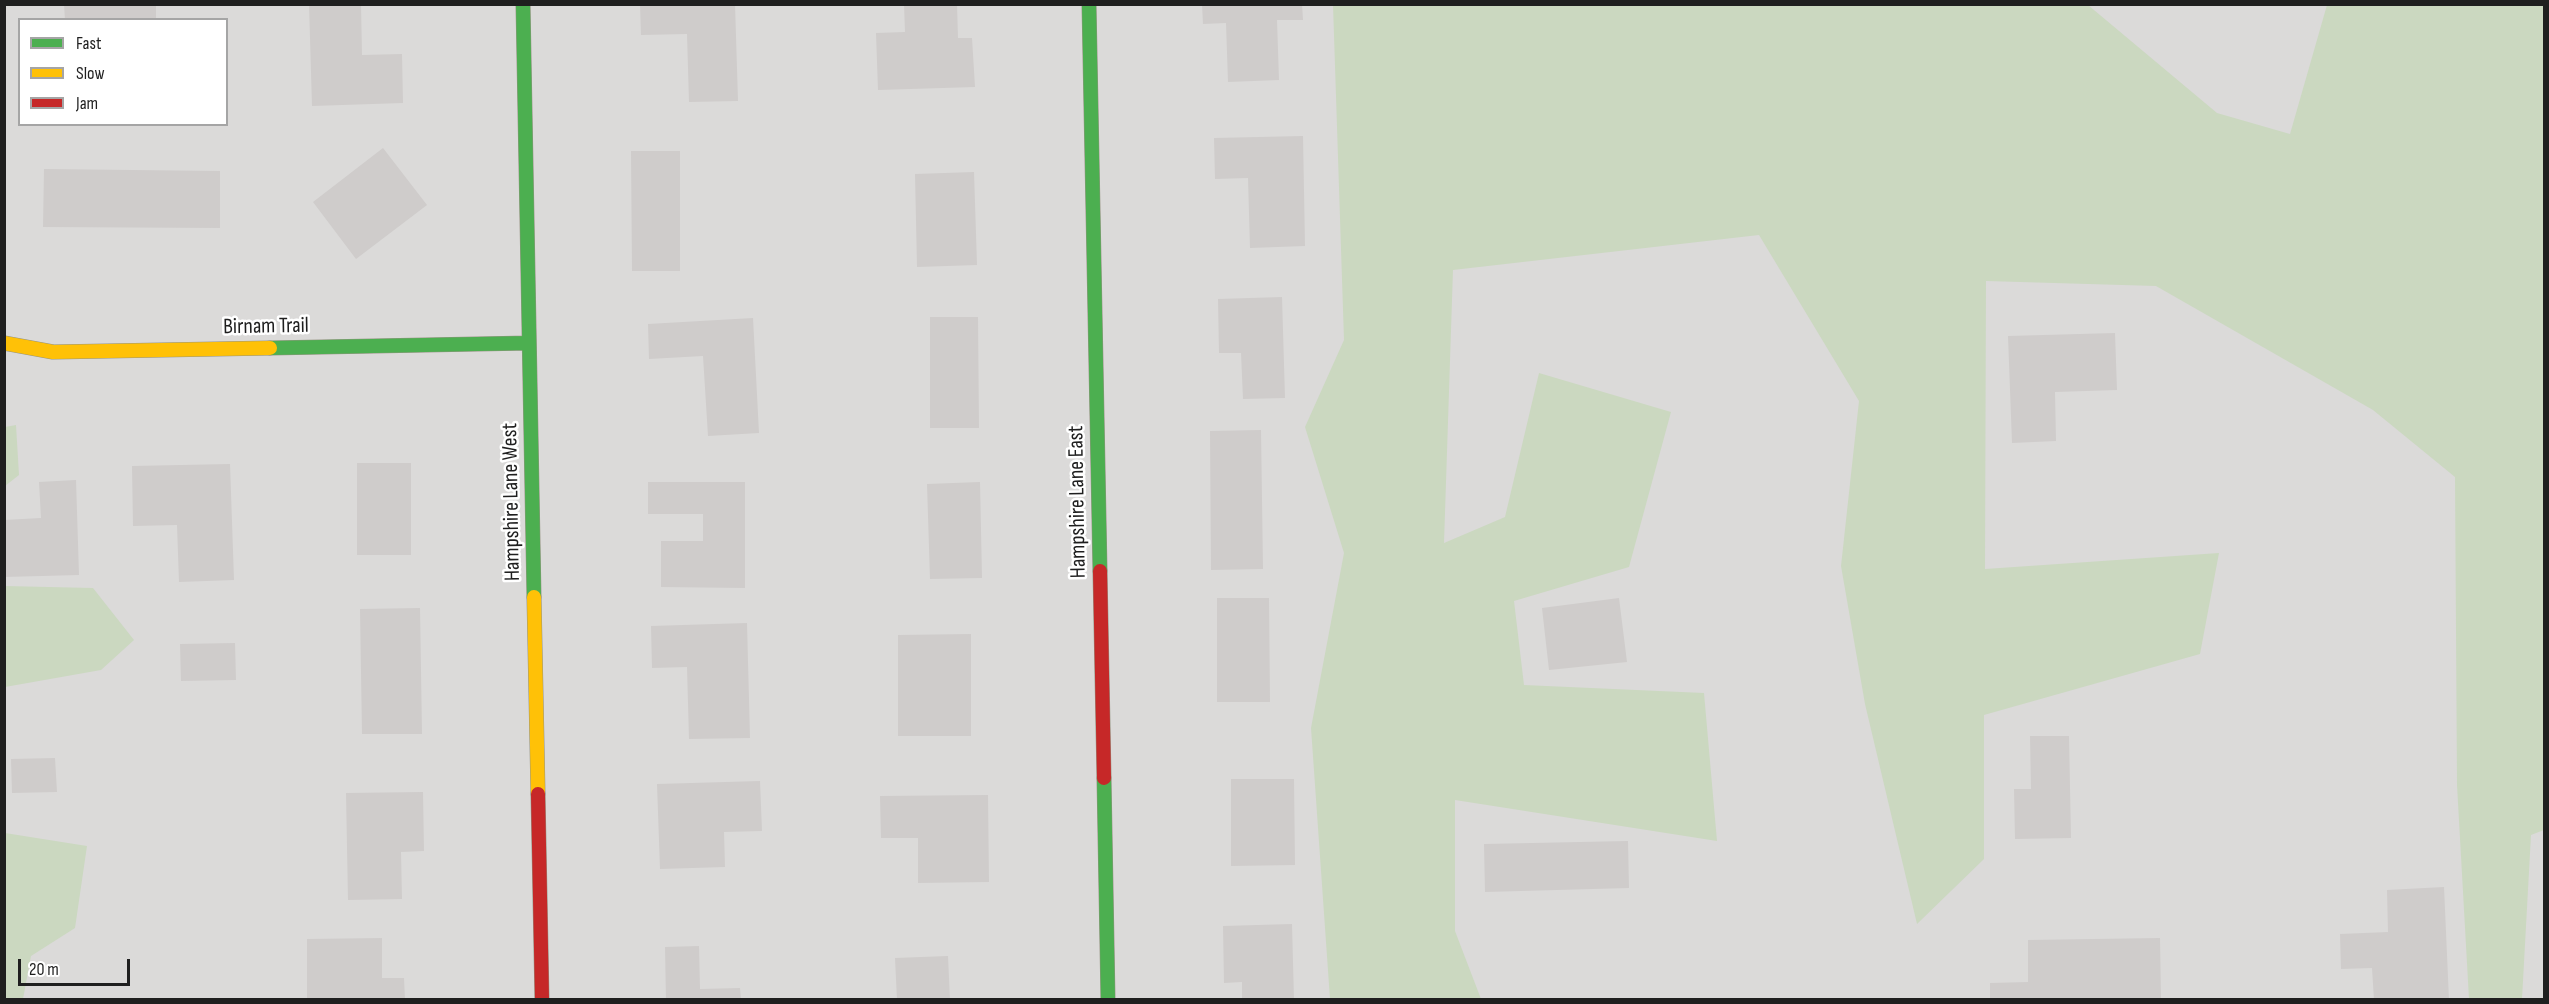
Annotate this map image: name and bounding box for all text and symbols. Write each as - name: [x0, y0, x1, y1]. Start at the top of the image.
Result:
- legend: [18, 18, 228, 126]
- text: Fast: [76, 33, 101, 54]
- text: Slow: [76, 63, 105, 84]
- text: Jam: [76, 93, 98, 114]
- street label: Birnam Trail: [223, 313, 309, 341]
- street label: Hampshire Lane West: [497, 423, 527, 581]
- street label: Hampshire Lane East: [1063, 425, 1093, 579]
- scale bar: [21, 947, 134, 985]
- text: 20 m: [29, 959, 59, 980]

